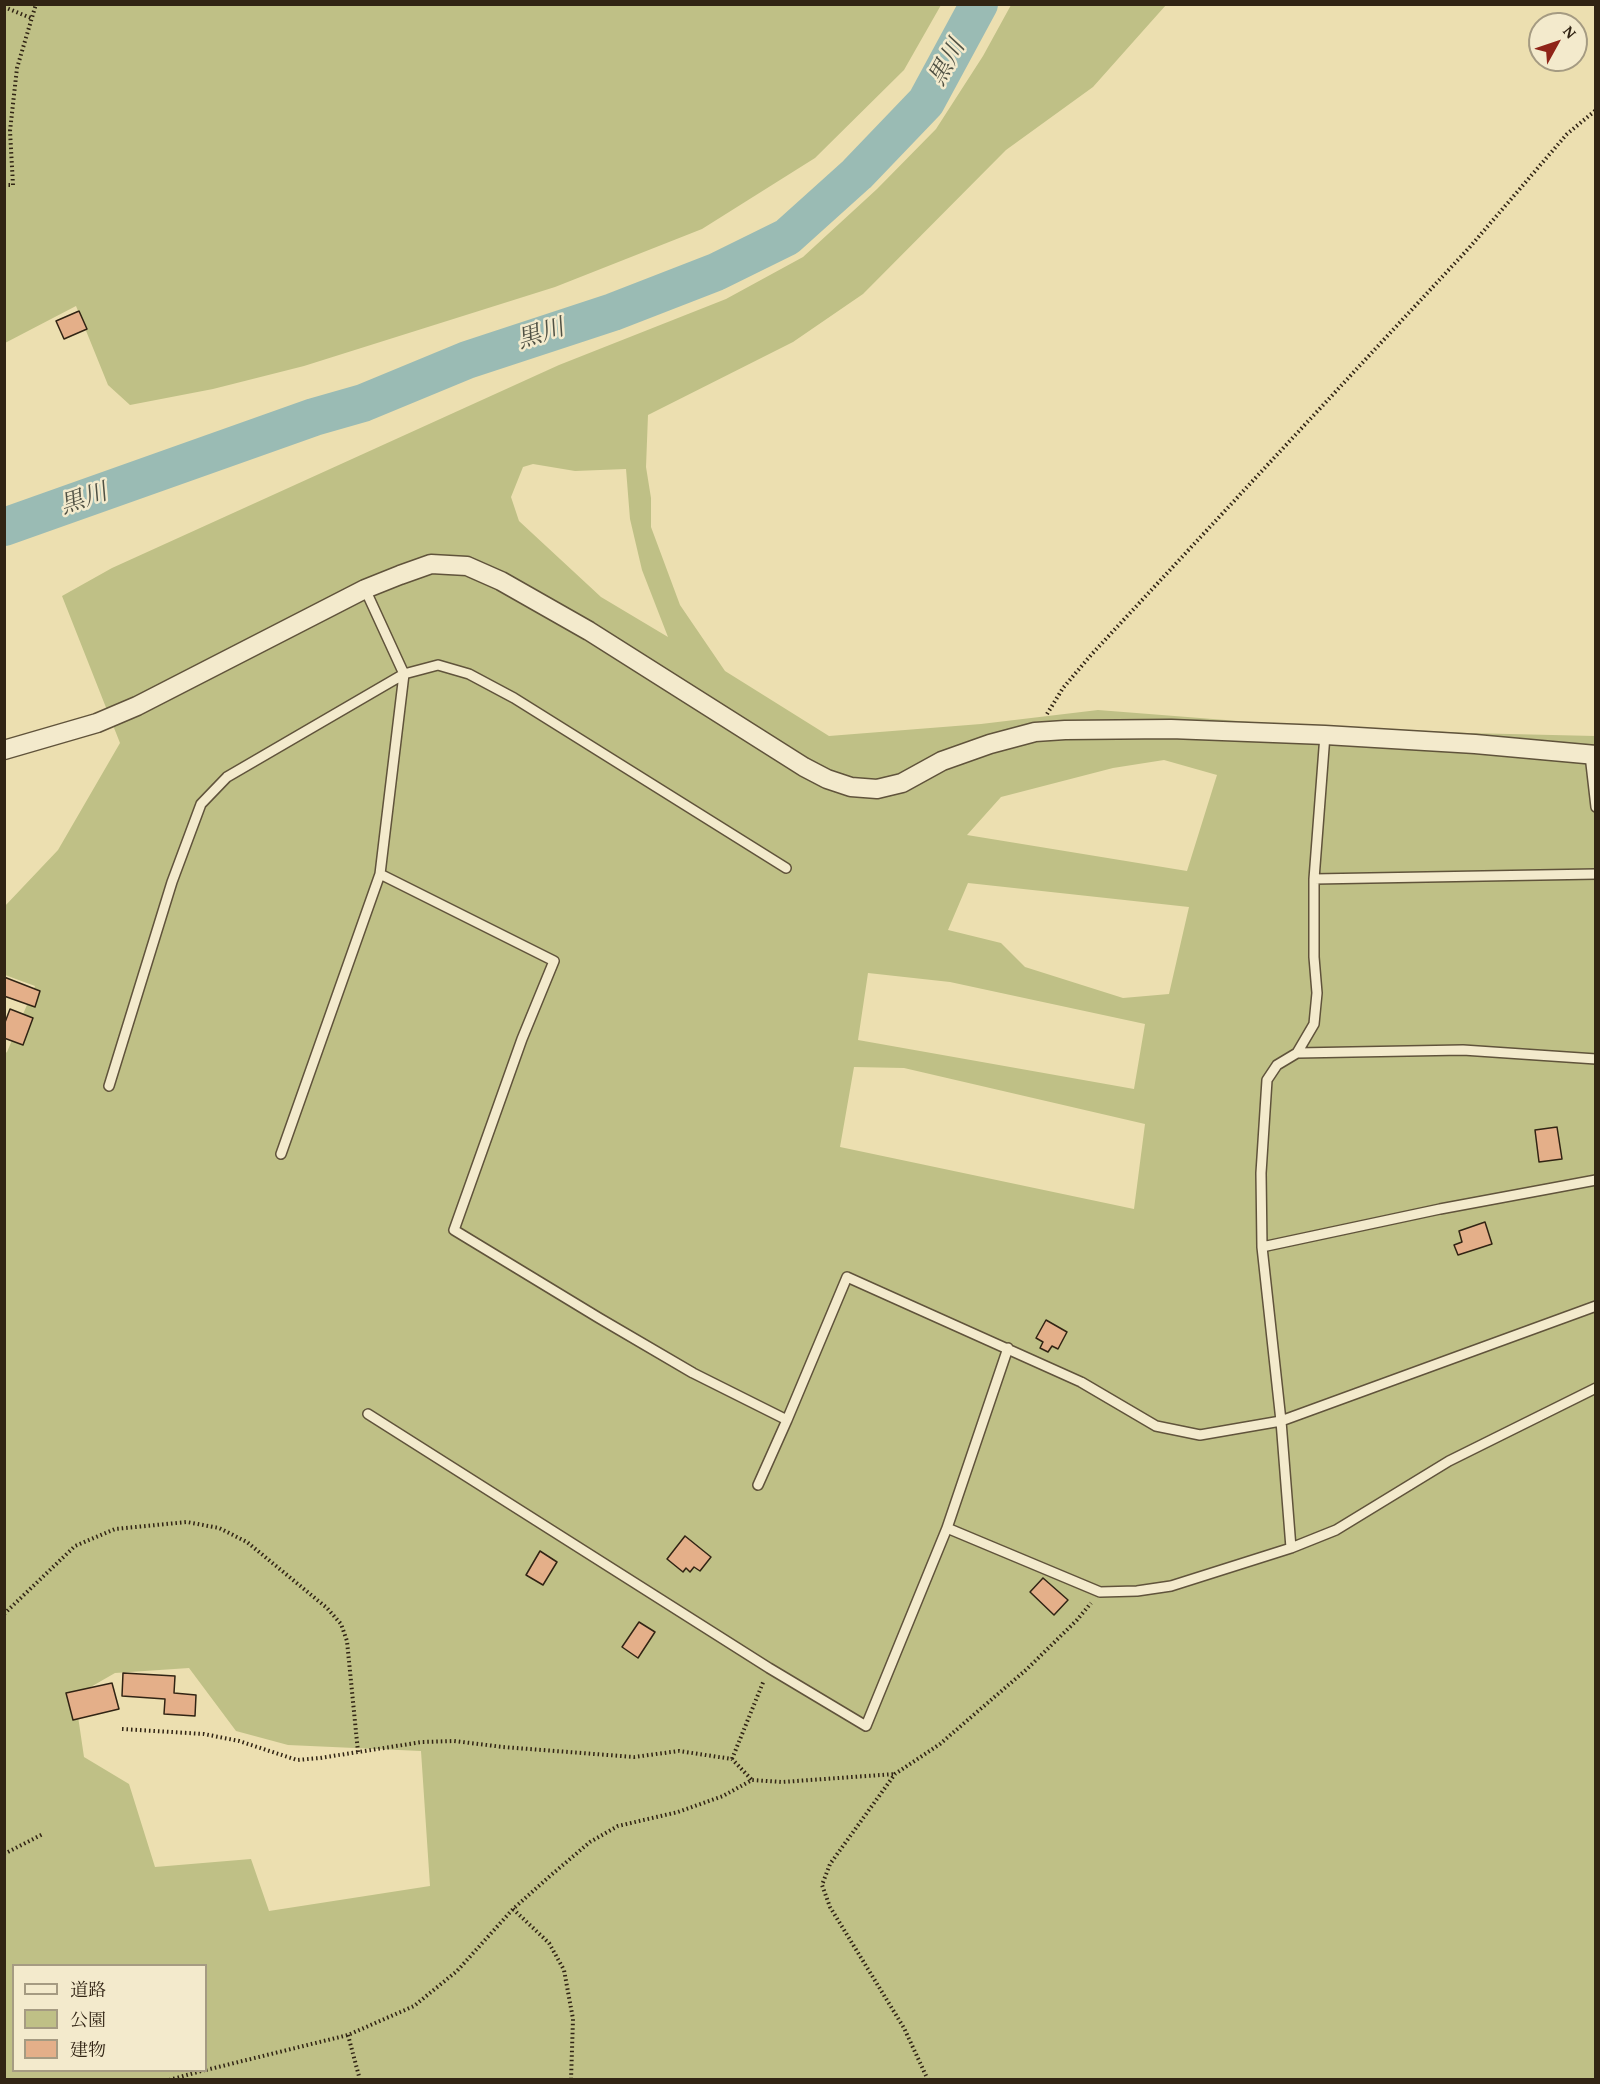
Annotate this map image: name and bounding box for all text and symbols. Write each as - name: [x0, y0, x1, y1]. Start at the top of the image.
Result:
- north arrow: [1528, 12, 1588, 72]
- text: N: [1558, 20, 1583, 44]
- water label: 黒川: [924, 35, 972, 91]
- water label: 黒川: [514, 314, 568, 356]
- water label: 黒川: [57, 479, 111, 521]
- legend: [12, 1964, 207, 2072]
- text: 道路: [70, 1976, 106, 2003]
- text: 公園: [70, 2006, 106, 2033]
- text: 建物: [70, 2036, 106, 2063]

